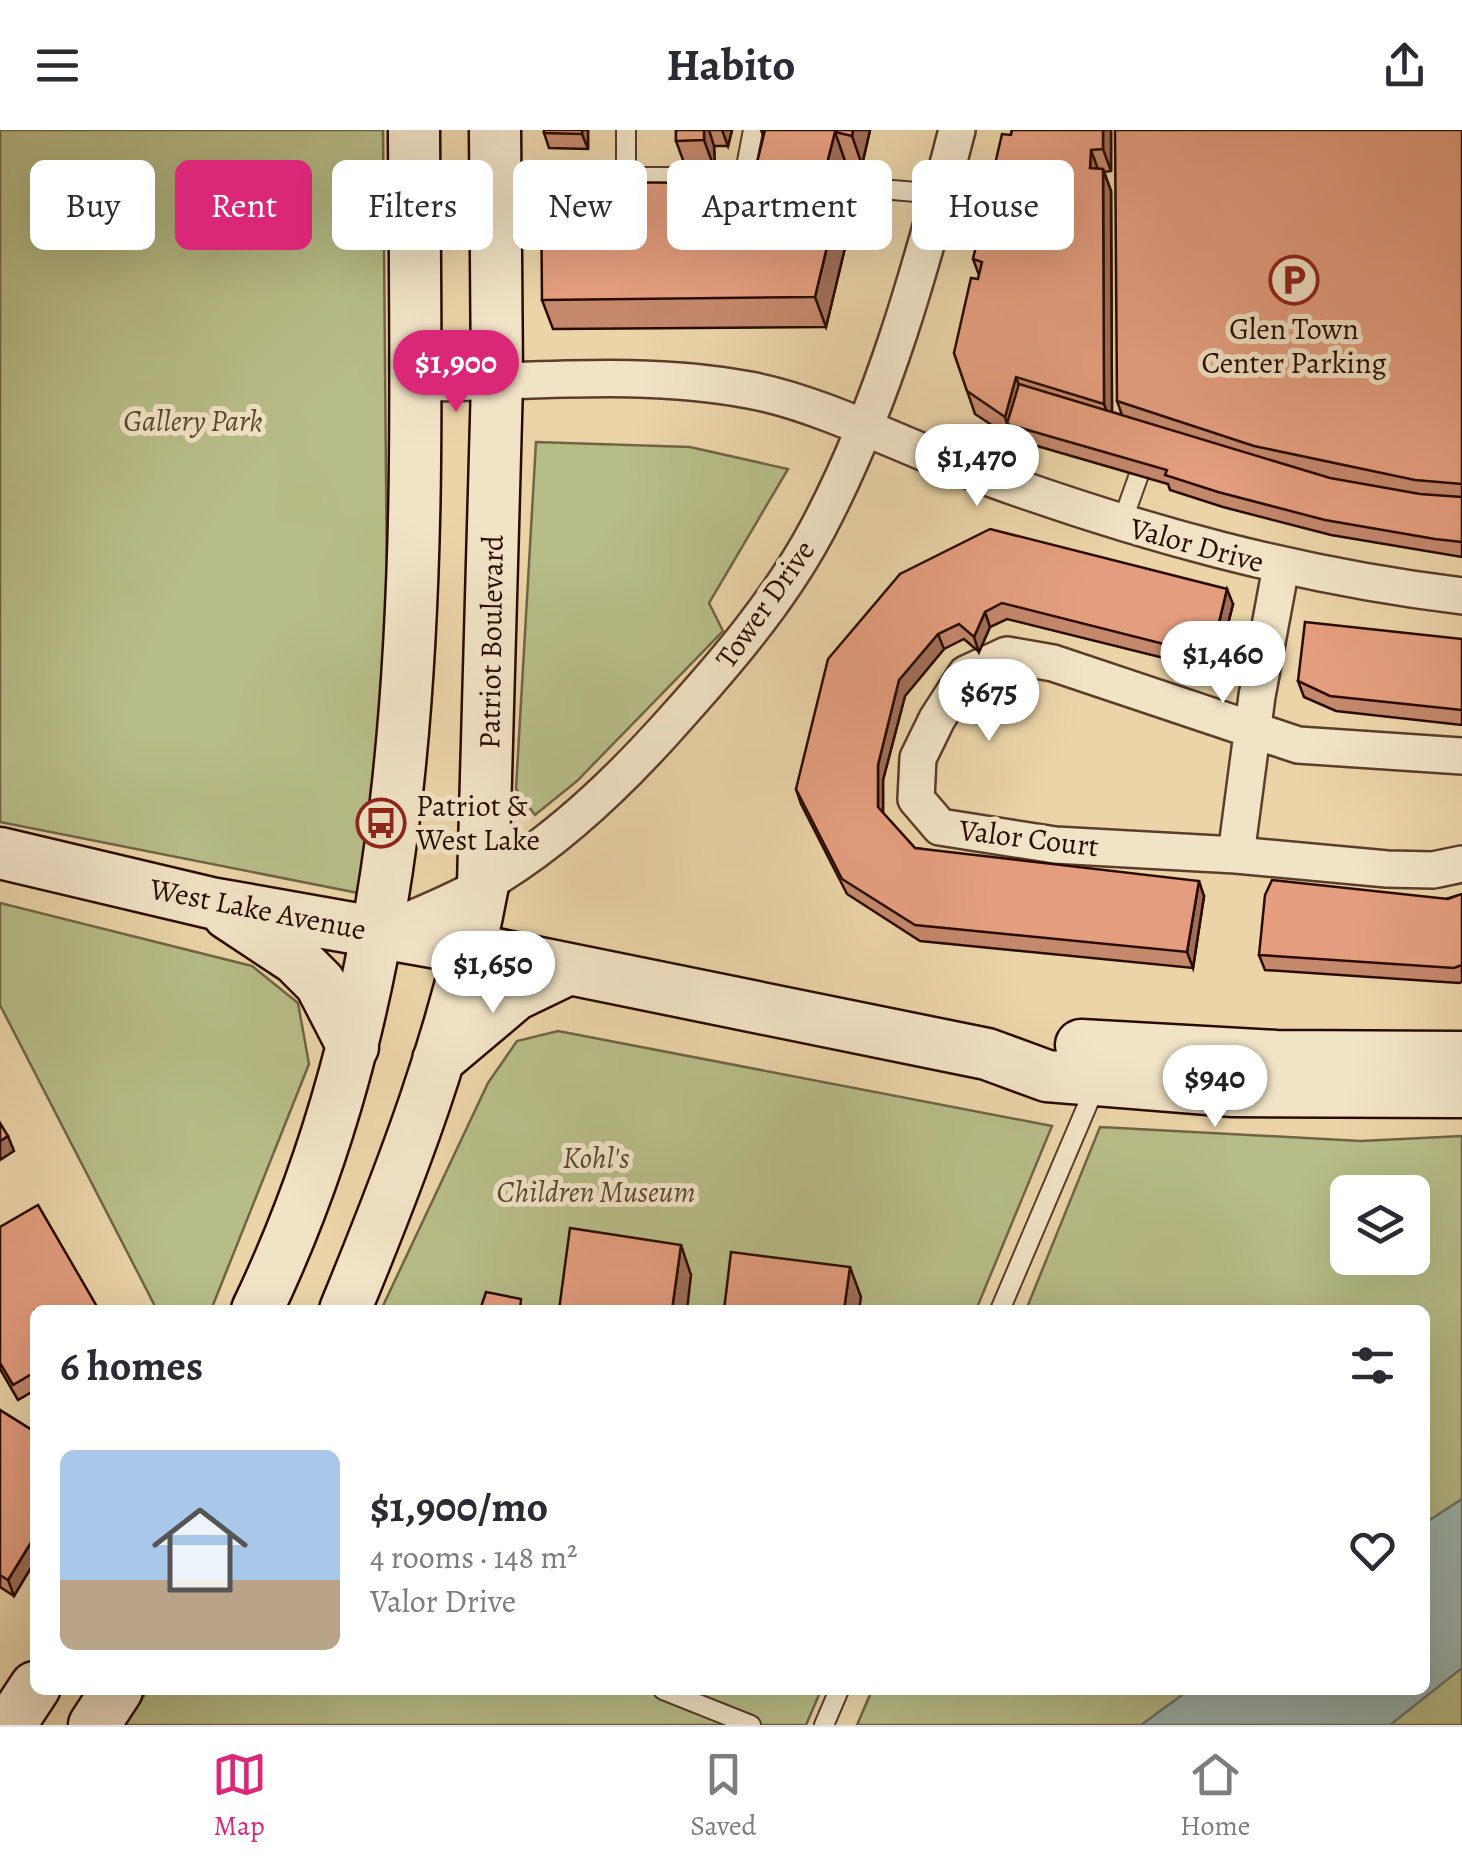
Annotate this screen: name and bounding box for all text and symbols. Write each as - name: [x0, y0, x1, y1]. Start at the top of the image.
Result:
- text: Habito: [666, 34, 796, 96]
- icon: menu: [30, 38, 85, 93]
- icon: share: [1377, 38, 1432, 93]
- chip: Buy: [30, 160, 155, 250]
- chip: Rent: [175, 160, 312, 250]
- chip: Filters: [332, 160, 493, 250]
- chip: New: [513, 160, 647, 250]
- chip: Apartment: [667, 160, 892, 250]
- chip: House: [912, 160, 1074, 250]
- parking icon: Glen Town Center Parking: [1268, 254, 1320, 306]
- place label: Glen Town Center Parking: [1201, 309, 1387, 383]
- pin: $1,900: [375, 330, 537, 415]
- text: $1,900: [415, 340, 497, 384]
- park label: Gallery Park: [123, 401, 263, 441]
- pin: $1,470: [896, 424, 1058, 509]
- text: $1,470: [937, 434, 1017, 478]
- street label: Valor Drive: [1125, 508, 1268, 582]
- street label: Tower Drive: [706, 532, 824, 676]
- street label: Patriot Boulevard: [469, 534, 513, 749]
- pin: $1,460: [1142, 621, 1304, 706]
- text: $1,460: [1182, 631, 1264, 675]
- pin: $675: [930, 659, 1048, 744]
- text: $675: [960, 669, 1018, 713]
- place label: Patriot & West Lake: [415, 786, 540, 860]
- bus stop icon: Patriot & West Lake: [355, 797, 407, 849]
- street label: Valor Court: [956, 809, 1101, 866]
- street label: West Lake Avenue: [146, 868, 369, 950]
- pin: $1,650: [412, 931, 574, 1016]
- text: $1,650: [453, 941, 533, 985]
- pin: $940: [1156, 1045, 1274, 1130]
- text: $940: [1185, 1055, 1245, 1099]
- park label: Kohl's Children Museum: [497, 1138, 695, 1212]
- map controls: [1330, 1175, 1430, 1275]
- button: layers: [1330, 1175, 1430, 1275]
- text: 6 homes: [60, 1337, 203, 1394]
- icon: filters: [1345, 1338, 1400, 1393]
- text: $1,900/mo: [370, 1478, 548, 1535]
- icon: home: [140, 1490, 260, 1610]
- icon: heart: [1345, 1523, 1400, 1578]
- text: 4 rooms · 148 m²: [370, 1535, 578, 1579]
- text: Valor Drive: [370, 1579, 516, 1623]
- tab: Map: [212, 1747, 267, 1845]
- tab: Saved: [690, 1747, 757, 1845]
- tab: Home: [1180, 1747, 1250, 1845]

